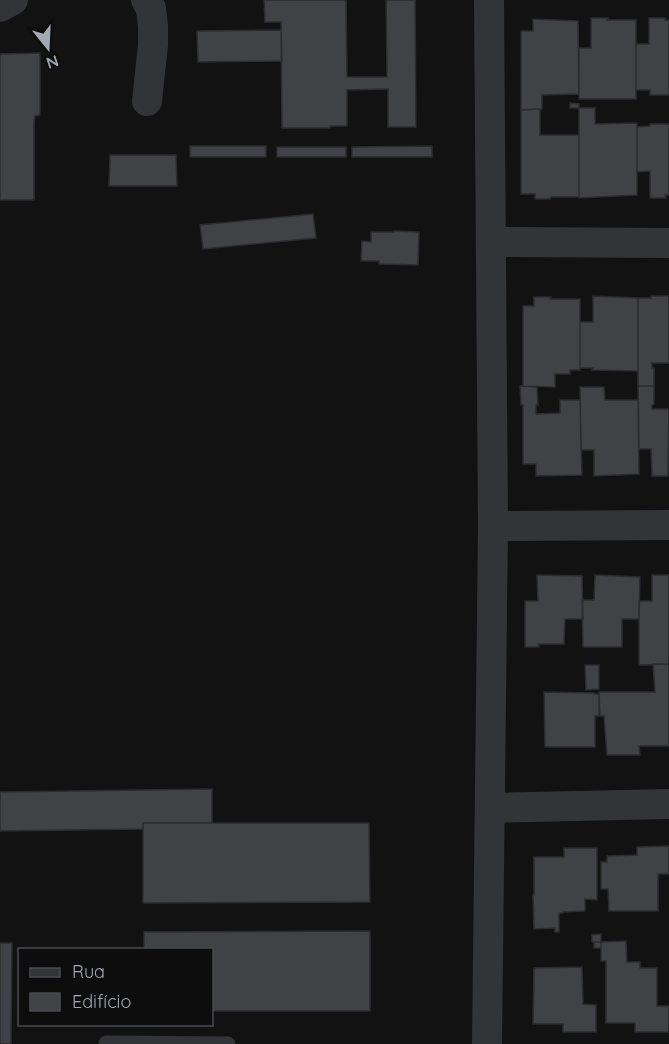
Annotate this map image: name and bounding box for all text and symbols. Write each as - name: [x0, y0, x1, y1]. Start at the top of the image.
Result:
- north arrow: [18, 18, 78, 78]
- text: N: [44, 51, 61, 74]
- legend: [18, 948, 213, 1026]
- text: Rua: [72, 960, 105, 983]
- text: Edifício: [72, 990, 131, 1013]

